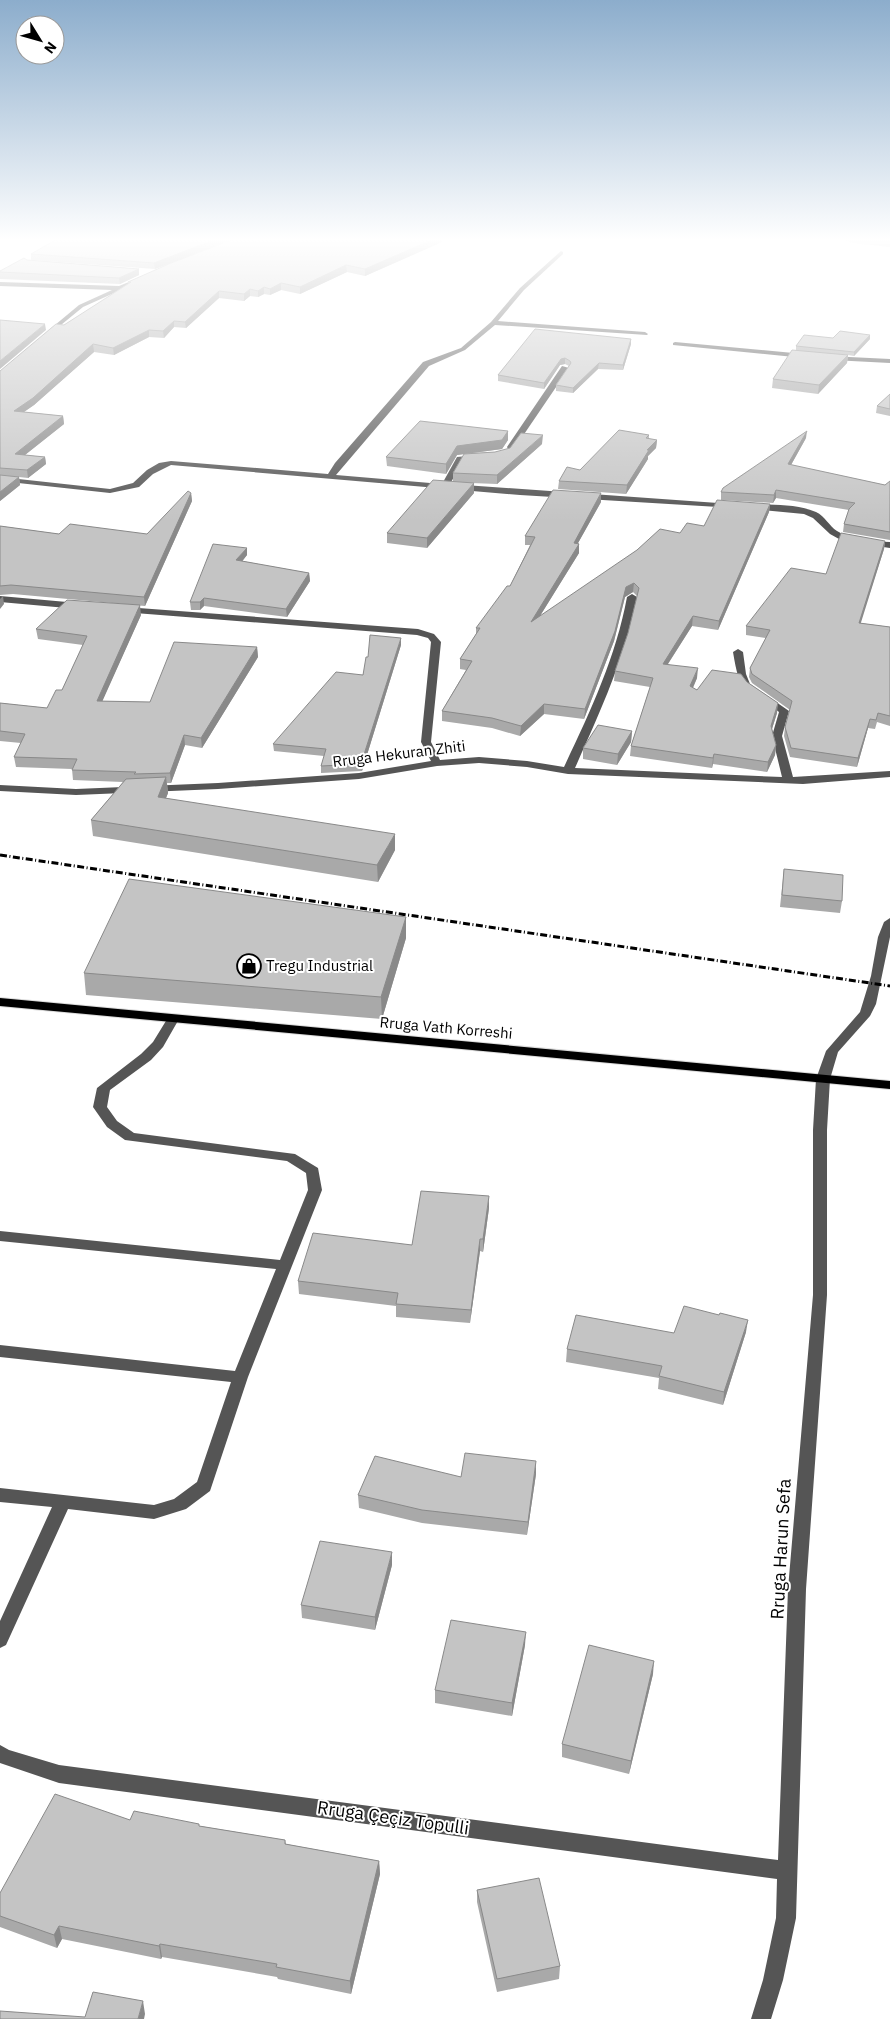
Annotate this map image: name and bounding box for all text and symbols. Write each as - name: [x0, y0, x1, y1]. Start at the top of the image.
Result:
- north arrow: [15, 15, 65, 65]
- text: N: [40, 38, 61, 57]
- street label: Rruga Hekuran Zhiti: [331, 736, 466, 771]
- shop icon: Tregu Industrial: [236, 953, 262, 979]
- place label: Tregu Industrial: [266, 956, 373, 975]
- street label: Rruga Vath Korreshi: [379, 1012, 513, 1043]
- street label: Rruga Harun Sefa: [765, 1478, 796, 1620]
- street label: Rruga Çeçiz Topulli: [316, 1795, 470, 1840]

